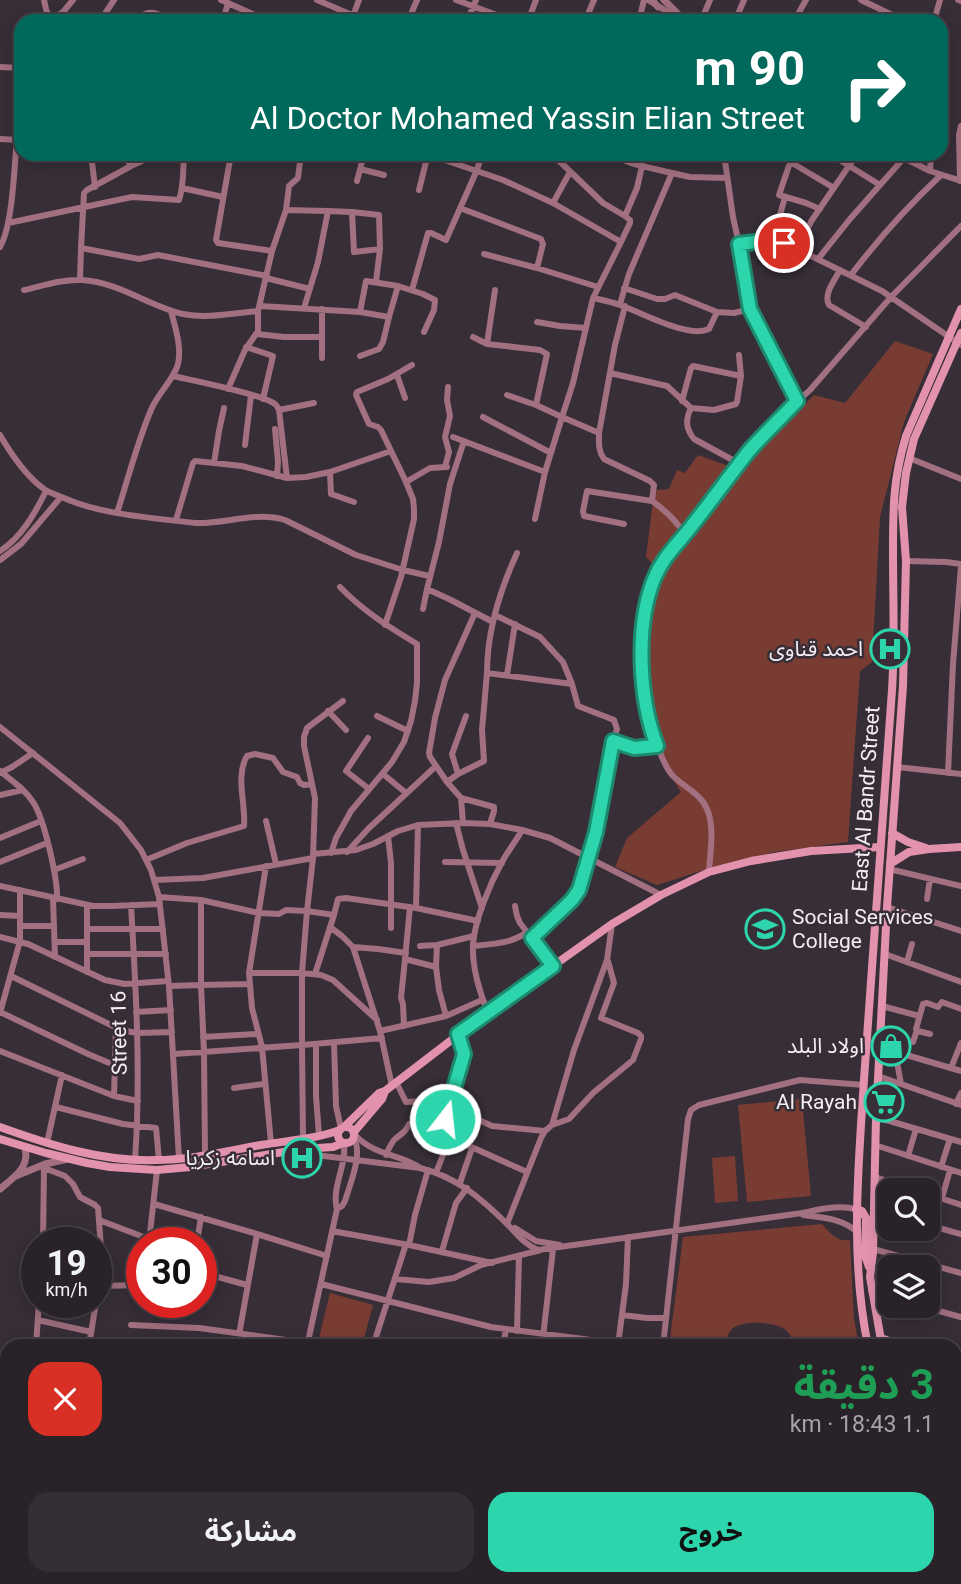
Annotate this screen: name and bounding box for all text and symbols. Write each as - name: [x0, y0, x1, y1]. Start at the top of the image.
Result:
- text: 90 m: [694, 40, 805, 97]
- icon: right: [829, 42, 920, 133]
- text: Al Doctor Mohamed Yassin Elian Street: [250, 99, 805, 137]
- pin: [754, 213, 814, 273]
- icon: arrive: [765, 224, 803, 262]
- hospital icon: احمد قناوى: [869, 628, 911, 670]
- place label: احمد قناوى: [769, 637, 863, 661]
- street label: East Al Bandr Street: [848, 705, 884, 893]
- place label: Social Services College: [792, 905, 933, 953]
- school or university icon: Social Services College: [744, 908, 786, 950]
- street label: Street 16: [106, 991, 132, 1075]
- shop icon: اولاد البلد: [870, 1025, 912, 1067]
- place label: اولاد البلد: [787, 1034, 864, 1058]
- supermarket icon: Al Rayah: [863, 1081, 905, 1123]
- position arrow: [408, 1082, 482, 1156]
- place label: Al Rayah: [776, 1090, 857, 1114]
- hospital icon: اسامه زكريا: [281, 1137, 323, 1179]
- place label: اسامه زكريا: [185, 1146, 275, 1170]
- map controls: [877, 1178, 940, 1318]
- button: search: [877, 1178, 940, 1241]
- speed limit sign: 30: [126, 1227, 217, 1318]
- text: 19: [46, 1243, 87, 1284]
- button: layers: [877, 1255, 940, 1318]
- text: km/h: [45, 1279, 88, 1300]
- text: 3 دقيقة: [794, 1360, 934, 1409]
- button: close: [28, 1362, 102, 1436]
- text: 1.1 km · 18:43: [790, 1411, 934, 1438]
- button: مشاركة: [28, 1492, 474, 1572]
- button: خروج: [488, 1492, 934, 1572]

